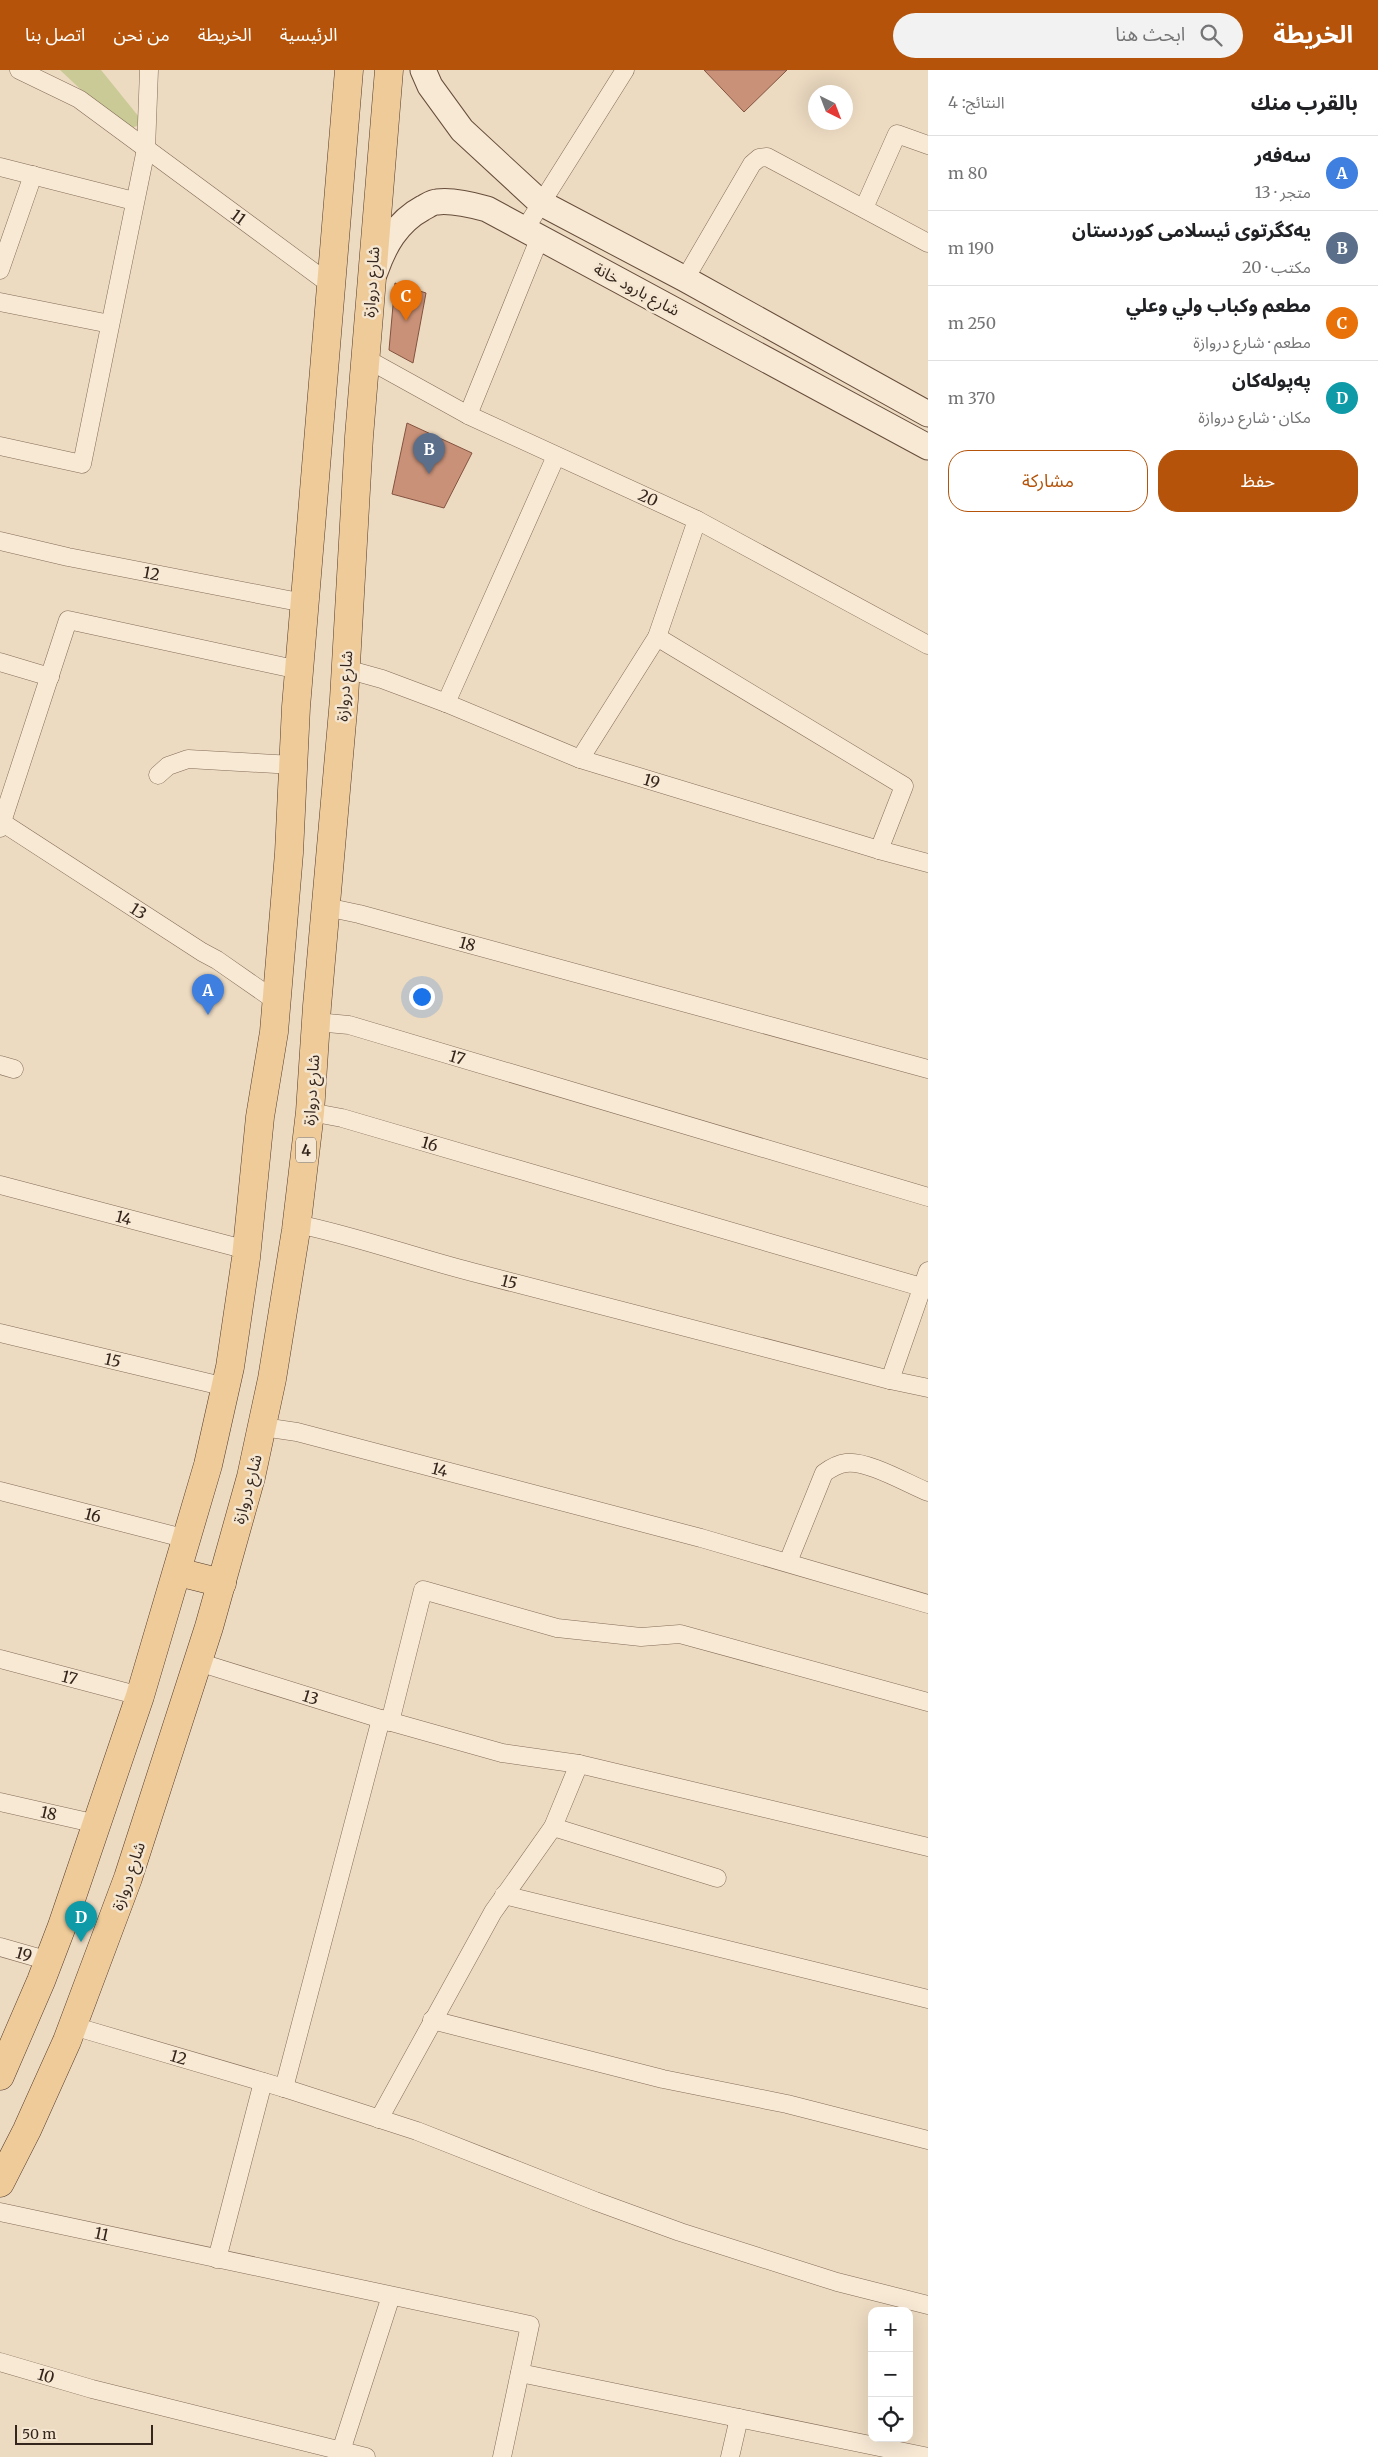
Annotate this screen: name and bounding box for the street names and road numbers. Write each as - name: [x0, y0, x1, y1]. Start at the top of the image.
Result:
- street label: 11: [227, 205, 250, 229]
- street label: شارع دروازة: [359, 246, 386, 318]
- street label: شارع بارود خانة: [589, 258, 683, 323]
- street label: 20: [635, 484, 661, 511]
- street label: 12: [142, 562, 162, 585]
- street label: شارع دروازة: [332, 650, 359, 722]
- street label: 19: [641, 769, 662, 793]
- street label: 13: [126, 898, 151, 924]
- street label: 18: [457, 932, 478, 955]
- street label: 17: [447, 1045, 467, 1069]
- street label: شارع دروازة: [299, 1054, 326, 1126]
- street label: 16: [419, 1132, 441, 1156]
- road number: 4: [296, 1138, 316, 1162]
- street label: 14: [113, 1206, 134, 1229]
- street label: 15: [499, 1270, 520, 1293]
- street label: 15: [103, 1348, 123, 1372]
- street label: شارع دروازة: [228, 1452, 269, 1527]
- street label: 14: [429, 1458, 450, 1481]
- street label: 16: [83, 1503, 104, 1527]
- street label: 17: [60, 1666, 80, 1689]
- street label: 13: [300, 1685, 321, 1709]
- street label: 18: [39, 1802, 59, 1825]
- street label: شارع دروازة: [107, 1839, 152, 1914]
- street label: 19: [14, 1942, 35, 1966]
- street label: 12: [168, 2045, 189, 2069]
- street label: 11: [93, 2222, 111, 2245]
- street label: 10: [35, 2364, 57, 2387]

